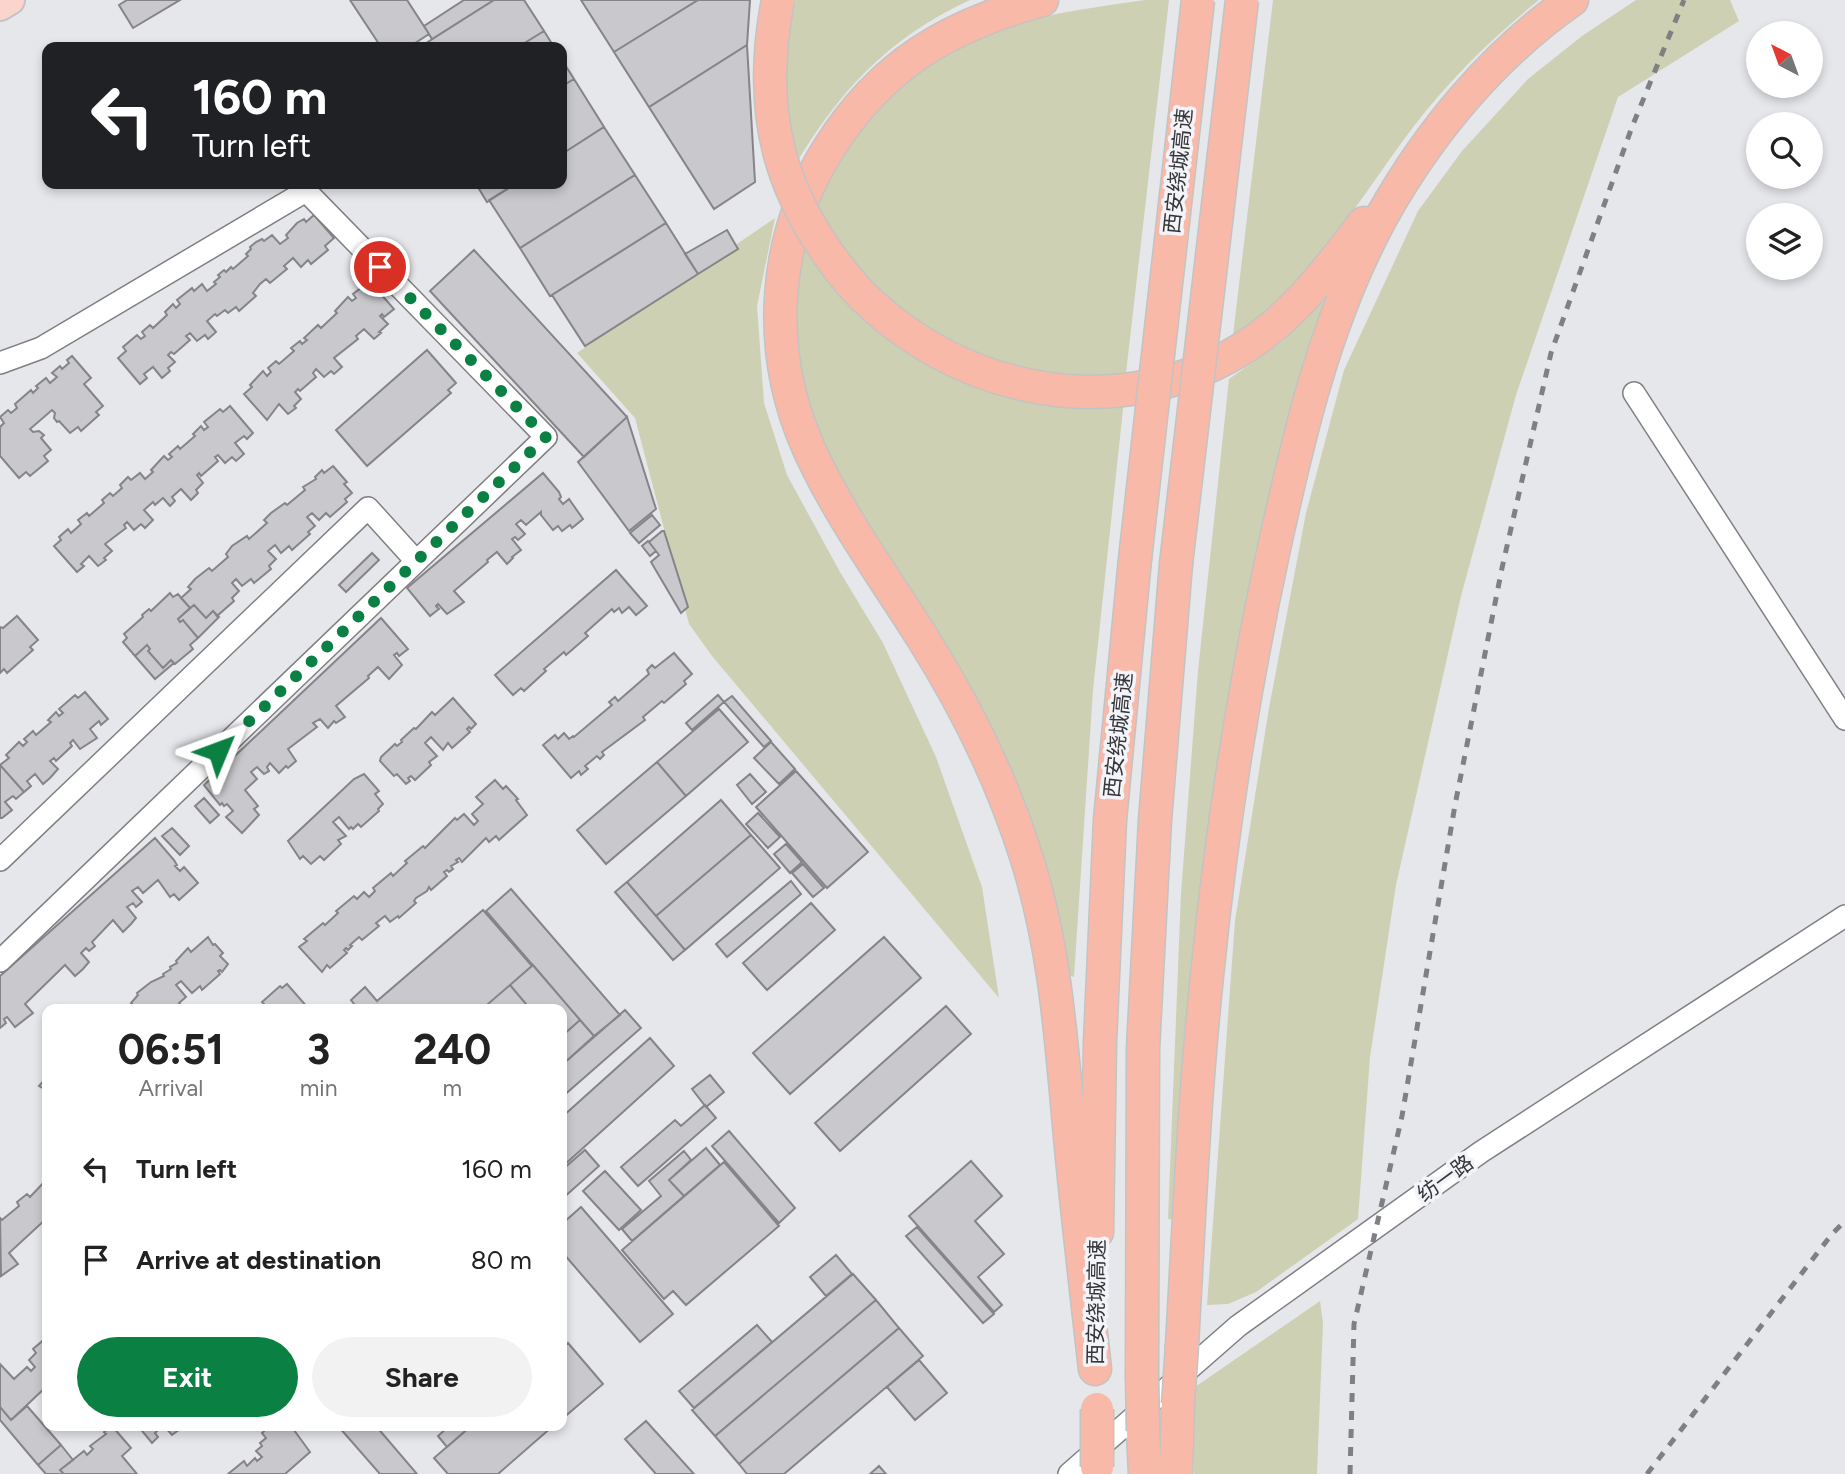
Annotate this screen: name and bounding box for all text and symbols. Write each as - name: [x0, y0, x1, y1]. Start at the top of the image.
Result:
- north arrow: [1746, 21, 1824, 98]
- map controls: [1746, 21, 1823, 280]
- text: 160 m: [192, 67, 327, 126]
- icon: left: [77, 70, 168, 161]
- street label: 西安绕城高速: [1159, 107, 1197, 235]
- button: search: [1746, 112, 1823, 189]
- text: Turn left: [192, 127, 311, 165]
- button: layers: [1746, 203, 1823, 280]
- pin: [350, 237, 410, 297]
- icon: arrive: [361, 248, 399, 286]
- street label: 西安绕城高速: [1099, 671, 1137, 799]
- position arrow: [181, 714, 255, 788]
- text: 06:51: [118, 1024, 224, 1075]
- text: 3: [307, 1024, 330, 1075]
- text: 240: [413, 1024, 491, 1075]
- text: Arrival: [138, 1074, 203, 1102]
- text: min: [300, 1074, 337, 1102]
- text: m: [442, 1074, 462, 1102]
- street label: 纺一路: [1412, 1149, 1478, 1207]
- icon: left: [77, 1150, 115, 1188]
- text: Turn left: [136, 1153, 237, 1185]
- text: 160 m: [461, 1153, 532, 1185]
- street label: 西安绕城高速: [1082, 1239, 1110, 1365]
- icon: arrive: [77, 1241, 115, 1279]
- text: Arrive at destination: [136, 1244, 381, 1276]
- text: 80 m: [471, 1244, 532, 1276]
- button: Exit: [77, 1337, 298, 1417]
- button: Share: [312, 1337, 532, 1417]

